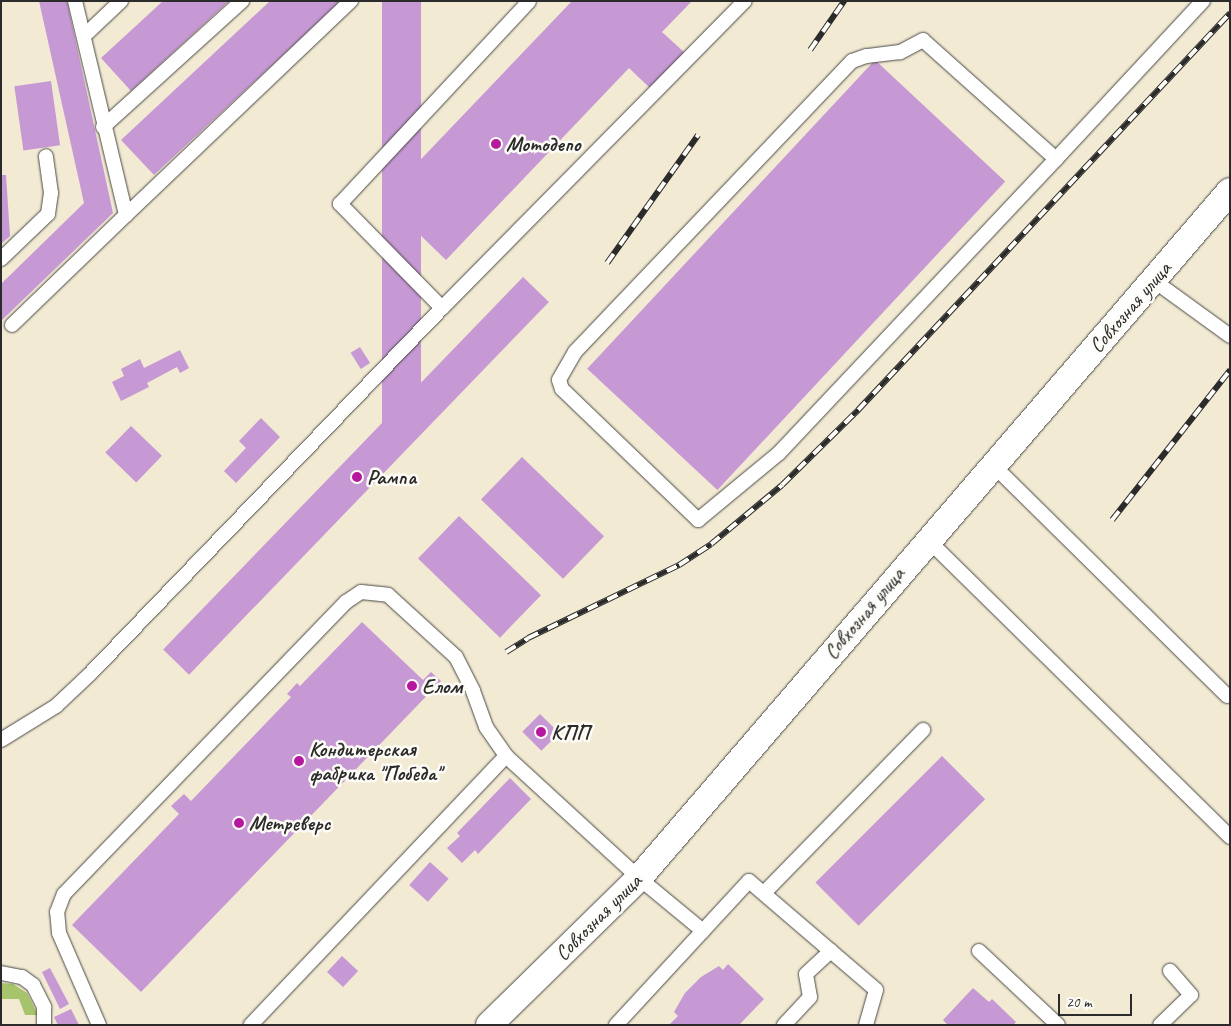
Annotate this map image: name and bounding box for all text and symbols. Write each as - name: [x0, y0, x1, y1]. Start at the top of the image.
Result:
- place label: Мотодепо: [506, 131, 580, 157]
- marker: Мотодепо: [490, 138, 502, 150]
- street label: Совхозная улица: [1083, 256, 1177, 358]
- place label: Рампа: [367, 464, 416, 490]
- marker: Рампа: [351, 471, 363, 483]
- street label: Совхозная улица: [818, 561, 910, 665]
- place label: Елом: [422, 673, 462, 699]
- marker: Елом: [406, 680, 418, 692]
- place label: КПП: [551, 719, 590, 745]
- marker: КПП: [535, 726, 547, 738]
- place label: Кондитерская фабрика "Победа": [309, 736, 441, 786]
- marker: Кондитерская фабрика "Победа": [293, 755, 305, 767]
- place label: Метреверс: [249, 810, 330, 836]
- marker: Метреверс: [233, 817, 245, 829]
- street label: Совхозная улица: [549, 868, 647, 966]
- scale bar: [1061, 984, 1135, 1016]
- text: 20 m: [1066, 993, 1092, 1012]

